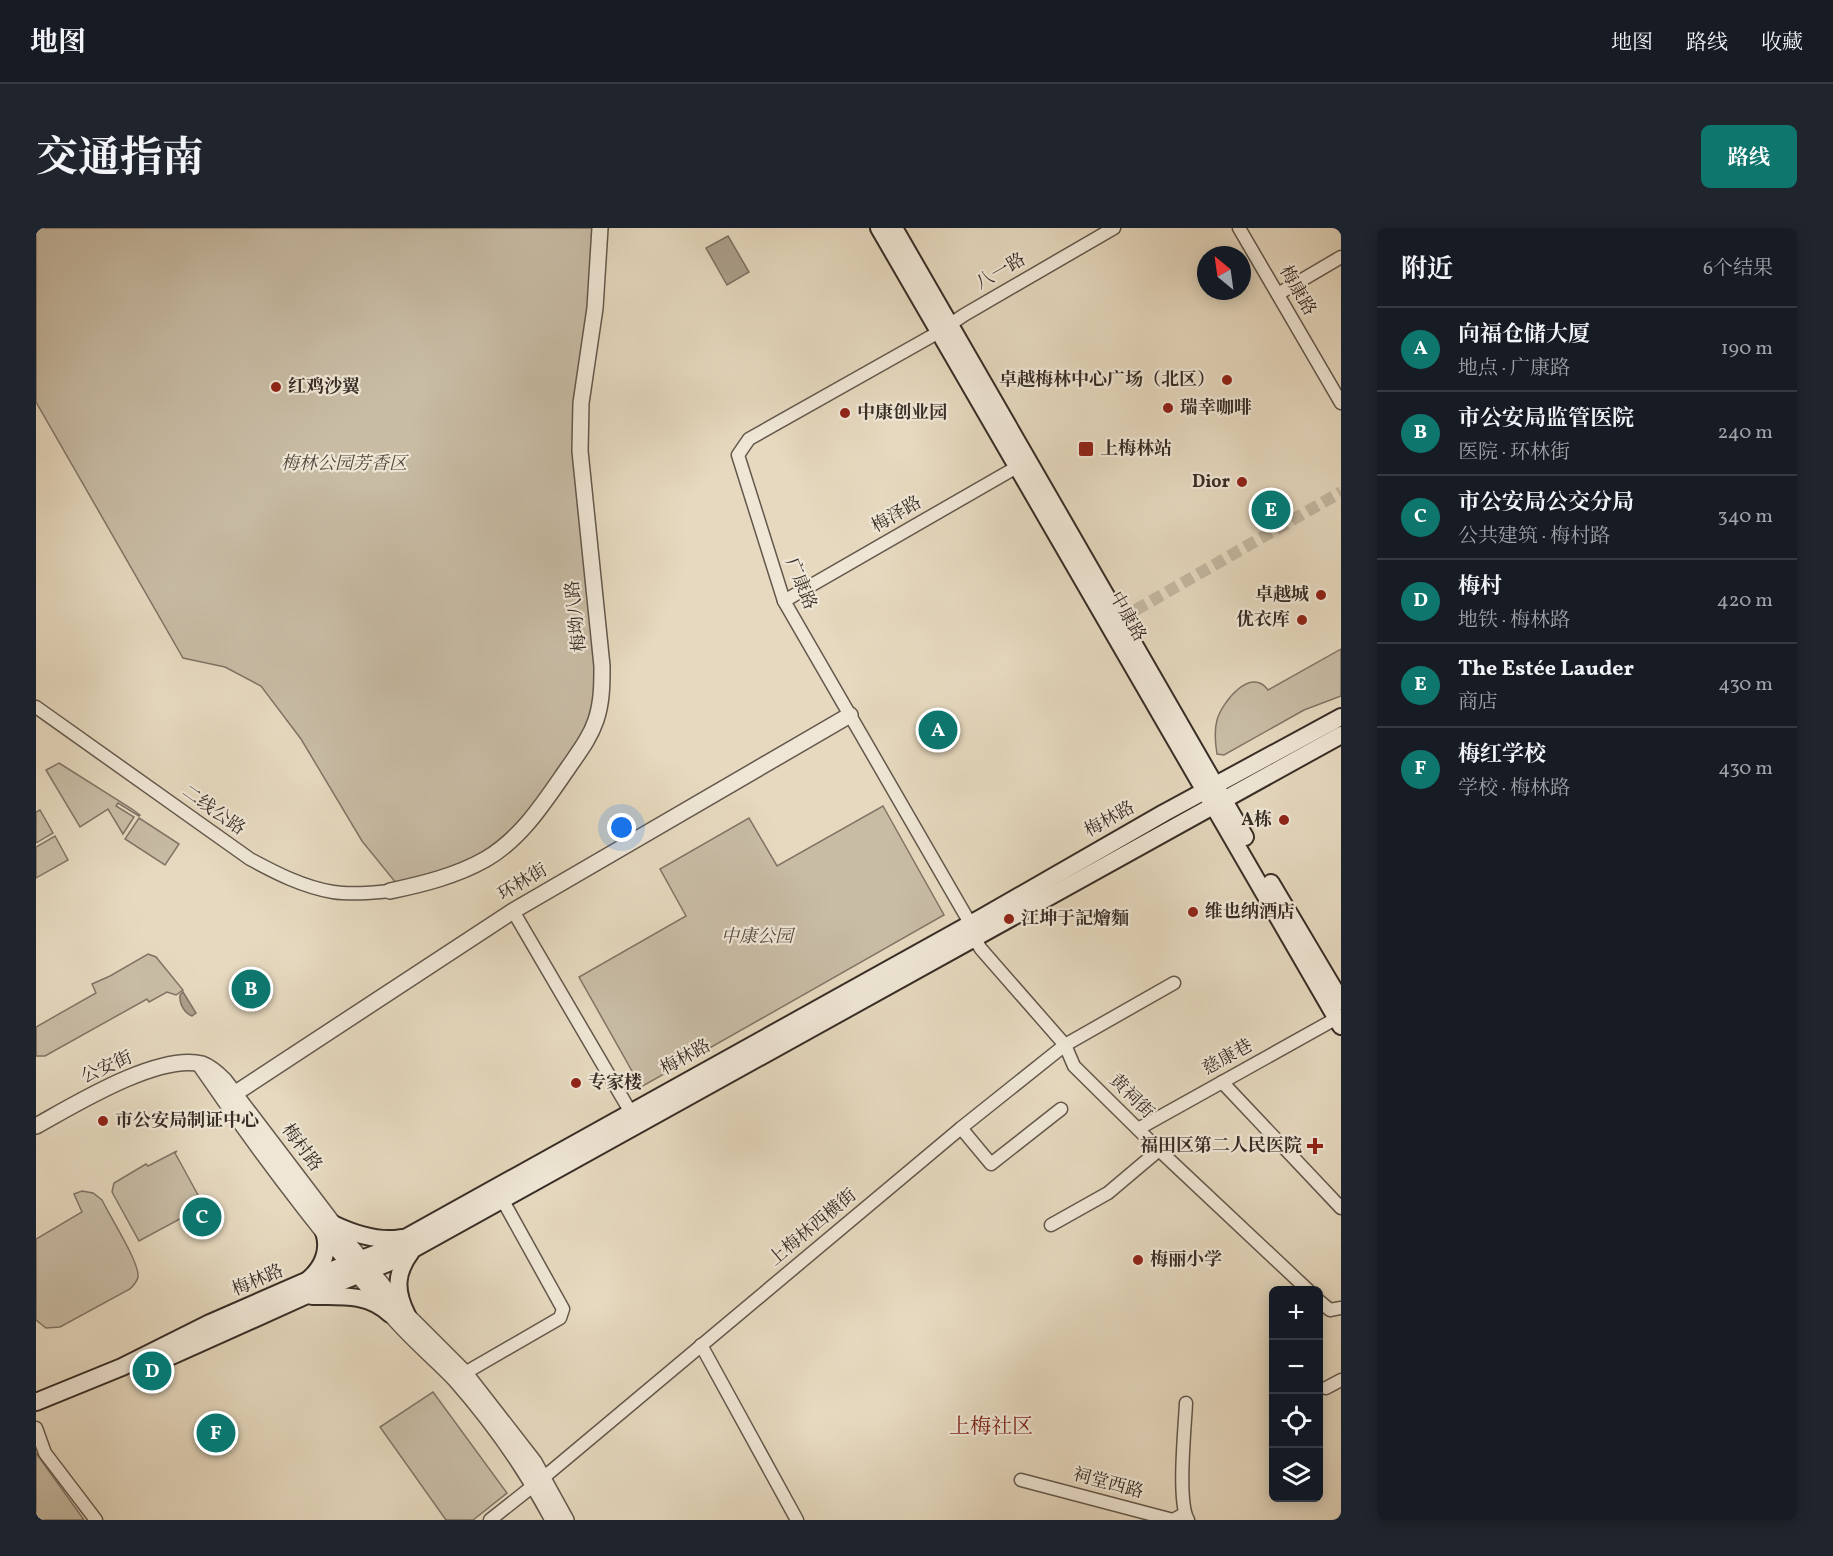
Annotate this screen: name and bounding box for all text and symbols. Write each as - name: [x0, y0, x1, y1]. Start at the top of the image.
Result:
- text: 地图: [30, 24, 86, 63]
- text: 地图: [1611, 29, 1653, 58]
- text: 路线: [1686, 29, 1728, 58]
- text: 收藏: [1761, 29, 1803, 58]
- button: 路线: [1701, 125, 1797, 188]
- text: 交通指南: [36, 131, 204, 190]
- north arrow: [1197, 246, 1251, 300]
- street label: 八一路: [971, 248, 1031, 296]
- text: 附近: [1401, 252, 1453, 288]
- text: 6个结果: [1703, 255, 1773, 283]
- street label: 梅康路: [1273, 261, 1321, 321]
- text: 向福仓储大厦: [1458, 320, 1590, 351]
- text: A: [1413, 335, 1428, 363]
- text: 190 m: [1721, 335, 1773, 363]
- text: 地点 · 广康路: [1458, 355, 1570, 383]
- place label: 卓越梅林中心广场（北区）: [999, 368, 1215, 393]
- marker: 卓越梅林中心广场（北区）: [1220, 373, 1234, 387]
- place label: 红鸡沙翼: [288, 375, 360, 400]
- marker: 红鸡沙翼: [269, 380, 283, 394]
- place label: 瑞幸咖啡: [1180, 396, 1252, 421]
- place label: 中康创业园: [857, 401, 947, 426]
- marker: 瑞幸咖啡: [1161, 401, 1175, 415]
- text: 市公安局监管医院: [1458, 404, 1634, 435]
- marker: 中康创业园: [838, 406, 852, 420]
- text: B: [1414, 419, 1427, 447]
- text: 240 m: [1718, 419, 1773, 447]
- place label: 上梅林站: [1100, 437, 1172, 462]
- text: 医院 · 环林街: [1458, 439, 1570, 467]
- marker: 上梅林站: [1077, 440, 1095, 458]
- park label: 梅林公园芳香区: [281, 452, 409, 477]
- place label: Dior: [1192, 470, 1230, 495]
- marker: Dior: [1235, 475, 1249, 489]
- pin: E: [1252, 488, 1290, 532]
- text: 市公安局公交分局: [1458, 488, 1634, 519]
- street label: 梅泽路: [867, 491, 927, 539]
- text: C: [1414, 503, 1427, 531]
- text: 340 m: [1717, 503, 1773, 531]
- text: 公共建筑 · 梅村路: [1458, 523, 1610, 551]
- street label: 广康路: [778, 554, 822, 614]
- text: 梅村: [1458, 572, 1502, 603]
- street label: 梅坳八路: [561, 579, 593, 653]
- place label: 卓越城: [1255, 583, 1309, 608]
- street label: 中康路: [1103, 587, 1151, 647]
- text: D: [1413, 587, 1428, 615]
- text: 420 m: [1717, 587, 1773, 615]
- marker: 卓越城: [1314, 588, 1328, 602]
- text: 地铁 · 梅林路: [1458, 607, 1570, 635]
- place label: 优衣库: [1236, 608, 1290, 633]
- marker: 优衣库: [1295, 613, 1309, 627]
- text: The Estée Lauder: [1458, 654, 1634, 685]
- text: E: [1414, 671, 1427, 699]
- text: 430 m: [1718, 671, 1773, 699]
- text: 商店: [1458, 689, 1498, 717]
- pin: A: [918, 708, 958, 752]
- text: 梅红学校: [1458, 740, 1546, 771]
- text: F: [1415, 755, 1426, 783]
- text: 430 m: [1718, 755, 1773, 783]
- text: 学校 · 梅林路: [1458, 775, 1570, 803]
- street label: 二线公路: [176, 780, 250, 842]
- street label: 梅林路: [1080, 796, 1140, 844]
- place label: A栋: [1241, 808, 1272, 833]
- your location: [607, 813, 636, 842]
- marker: A栋: [1277, 813, 1291, 827]
- street label: 环林街: [493, 858, 553, 908]
- place label: 维也纳酒店: [1205, 900, 1295, 925]
- marker: 维也纳酒店: [1186, 905, 1200, 919]
- place label: 江坤于記燴麵: [1021, 907, 1129, 932]
- marker: 江坤于記燴麵: [1002, 912, 1016, 926]
- park label: 中康公园: [721, 925, 796, 950]
- pin: B: [232, 966, 270, 1011]
- street label: 梅林路: [656, 1034, 716, 1082]
- street label: 慈康巷: [1198, 1034, 1258, 1082]
- street label: 公安街: [77, 1046, 137, 1090]
- street label: 黄祠街: [1103, 1069, 1159, 1125]
- place label: 专家楼: [588, 1071, 642, 1096]
- marker: 专家楼: [569, 1076, 583, 1090]
- place label: 市公安局制证中心: [115, 1109, 259, 1134]
- marker: 市公安局制证中心: [96, 1114, 110, 1128]
- street label: 梅村路: [275, 1119, 327, 1177]
- place label: 福田区第二人民医院: [1140, 1134, 1302, 1159]
- marker: 福田区第二人民医院: [1306, 1137, 1324, 1155]
- street label: 上梅林西横街: [764, 1184, 862, 1272]
- pin: C: [182, 1194, 222, 1240]
- place label: 梅丽小学: [1150, 1248, 1222, 1273]
- marker: 梅丽小学: [1131, 1253, 1145, 1267]
- street label: 梅林路: [228, 1259, 288, 1303]
- map controls: [1269, 1286, 1323, 1502]
- button: +: [1269, 1286, 1323, 1340]
- button: −: [1269, 1340, 1323, 1394]
- pin: D: [132, 1348, 172, 1394]
- button: locate: [1269, 1394, 1323, 1448]
- pin: F: [196, 1410, 236, 1456]
- district label: 上梅社区: [949, 1413, 1033, 1442]
- button: layers: [1269, 1448, 1323, 1502]
- street label: 祠堂西路: [1070, 1463, 1146, 1505]

